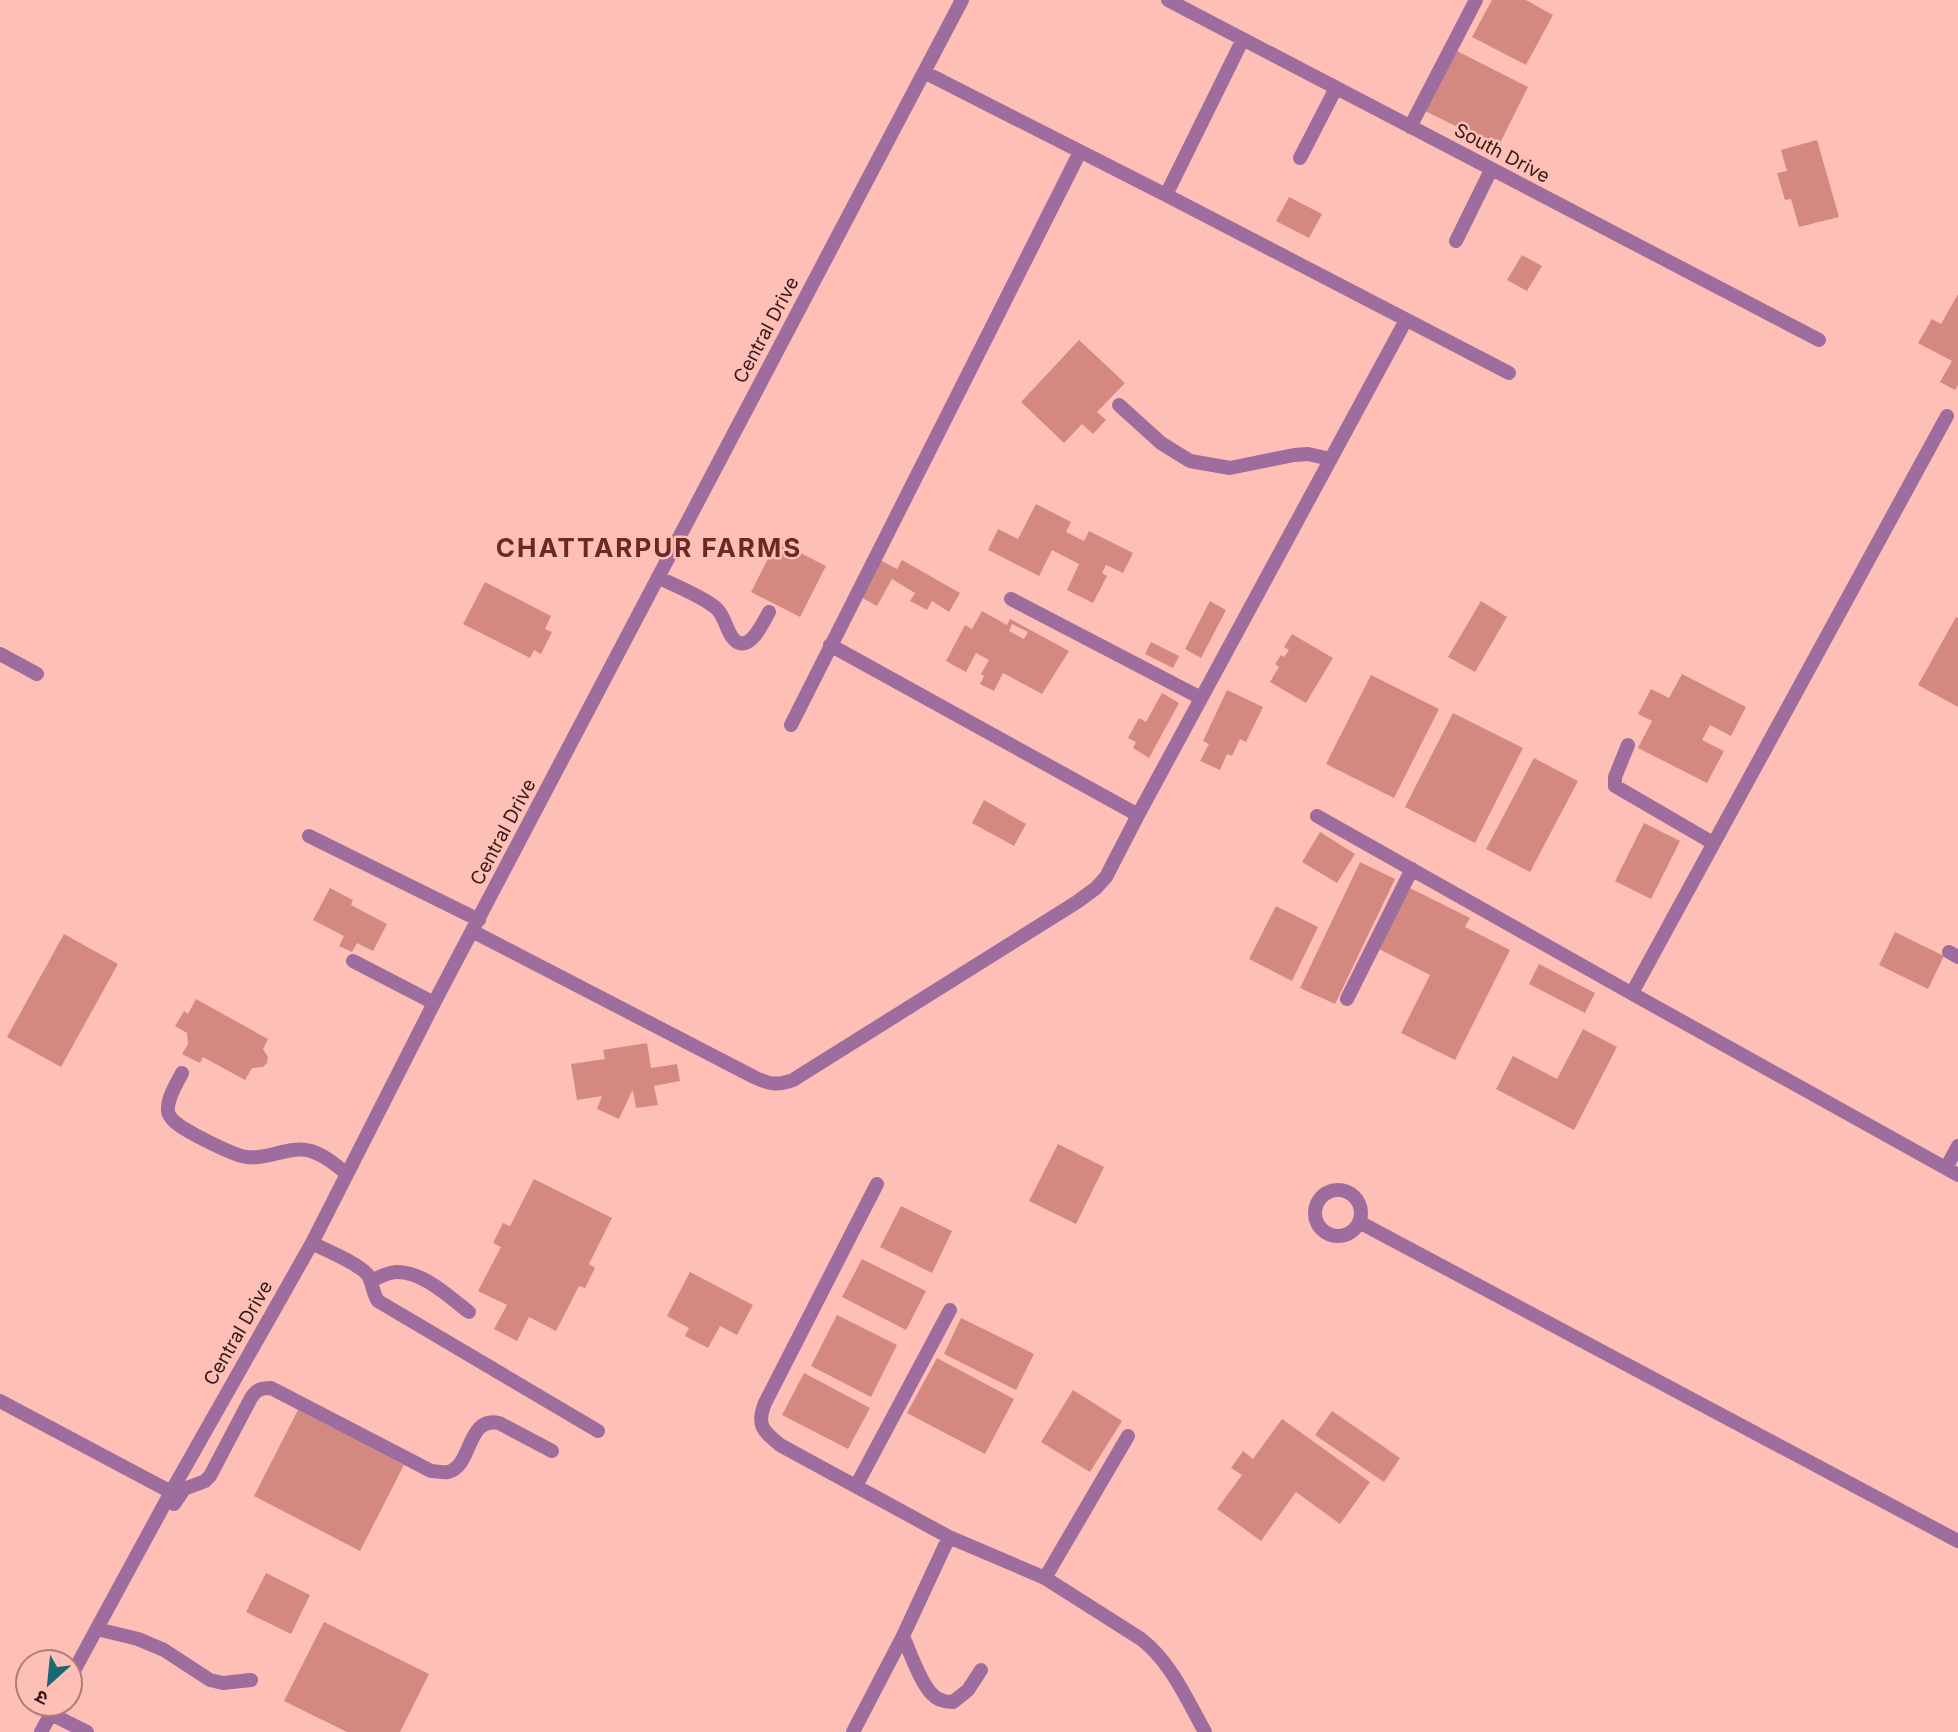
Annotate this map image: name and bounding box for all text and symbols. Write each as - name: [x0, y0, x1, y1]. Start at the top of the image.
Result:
- street label: South Drive: [1450, 118, 1554, 188]
- street label: Central Drive: [728, 273, 804, 387]
- district label: CHATTARPUR FARMS: [496, 532, 802, 563]
- street label: Central Drive: [465, 775, 541, 889]
- street label: Central Drive: [199, 1276, 277, 1390]
- north arrow: [14, 1648, 84, 1718]
- text: उ: [31, 1685, 52, 1710]

